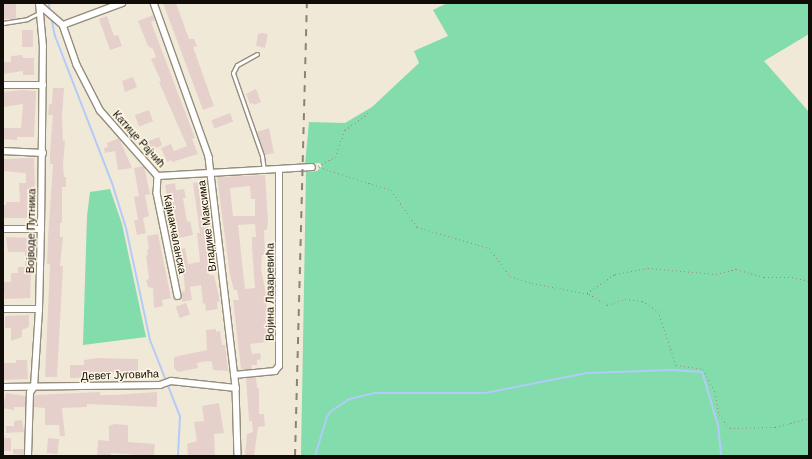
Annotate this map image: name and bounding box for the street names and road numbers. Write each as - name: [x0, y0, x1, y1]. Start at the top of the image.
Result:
- street label: Катице Рајчић: [110, 108, 168, 170]
- street label: Владике Максима: [195, 179, 219, 273]
- street label: Војводе Путника: [24, 188, 38, 274]
- street label: Кајмакчаланска: [161, 193, 189, 275]
- street label: Војина Лазаревића: [263, 243, 277, 341]
- street label: Девет Југовића: [81, 367, 159, 383]

